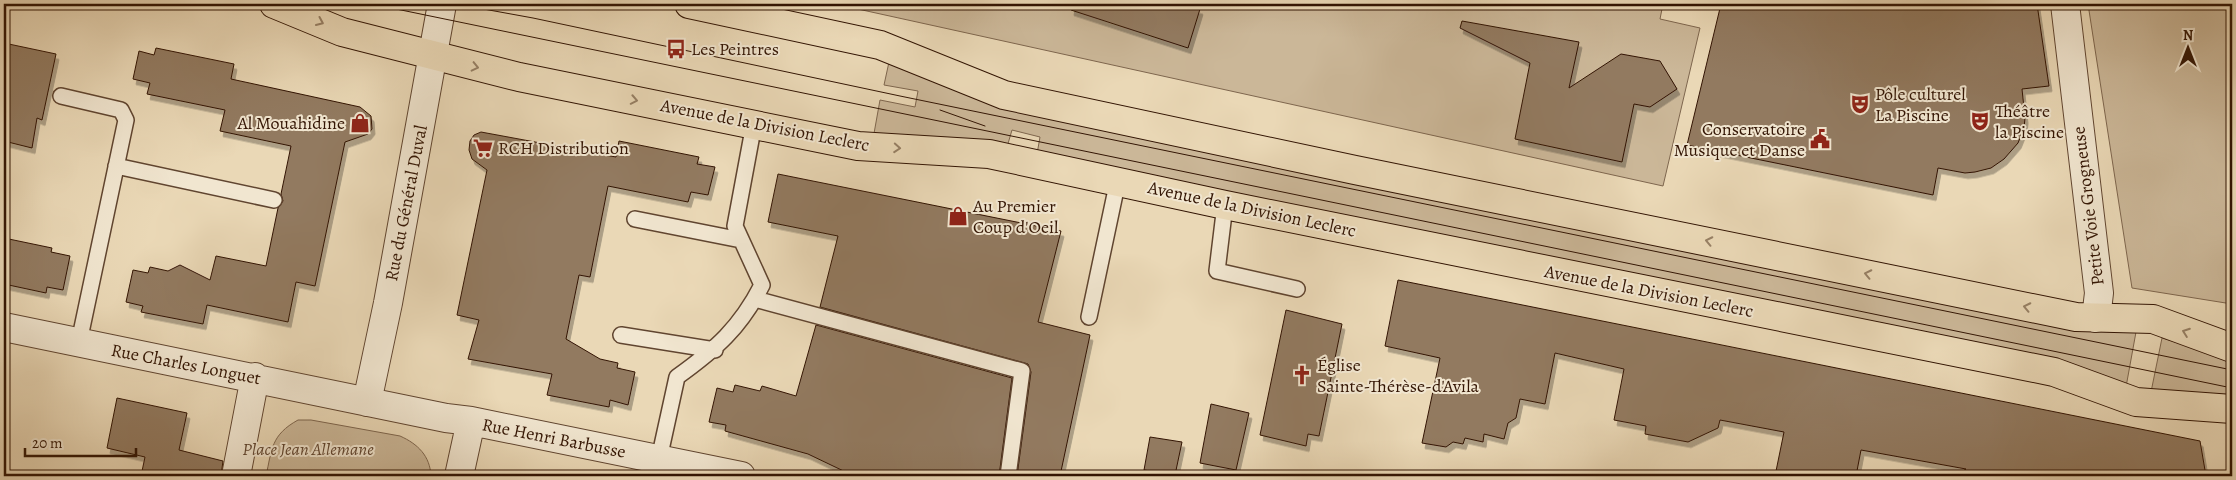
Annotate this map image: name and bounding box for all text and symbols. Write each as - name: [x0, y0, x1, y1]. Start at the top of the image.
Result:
- one-way arrow: [315, 16, 324, 27]
- north arrow: [2164, 22, 2214, 72]
- text: N: [2183, 26, 2193, 45]
- place label: Les Peintres: [691, 37, 779, 61]
- bus stop icon: Les Peintres: [665, 38, 687, 60]
- one-way arrow: [471, 61, 480, 72]
- place label: Pôle culturel La Piscine: [1875, 82, 1966, 127]
- street label: Avenue de la Division Leclerc: [658, 93, 871, 157]
- theatre icon: Pôle culturel La Piscine: [1849, 93, 1871, 115]
- one-way arrow: [630, 95, 639, 105]
- place label: Théâtre la Piscine: [1995, 99, 2064, 144]
- theatre icon: Théâtre la Piscine: [1969, 110, 1991, 132]
- place label: Al Mouahidine: [237, 111, 345, 135]
- shop icon: Al Mouahidine: [349, 112, 371, 134]
- place label: Conservatoire Musique et Danse: [1674, 117, 1805, 162]
- street label: Rue du Général Duval: [379, 122, 433, 283]
- street label: Petite Voie Grogneuse: [2066, 125, 2110, 287]
- public building icon: Conservatoire Musique et Danse: [1809, 128, 1831, 150]
- place label: RCH Distribution: [498, 136, 629, 160]
- supermarket icon: RCH Distribution: [472, 137, 494, 159]
- one-way arrow: [894, 143, 902, 154]
- street label: Avenue de la Division Leclerc: [1145, 175, 1358, 243]
- place label: Au Premier Coup d'Oeil: [972, 194, 1059, 239]
- shop icon: Au Premier Coup d'Oeil: [947, 205, 969, 227]
- one-way arrow: [1705, 236, 1713, 247]
- street label: Avenue de la Division Leclerc: [1542, 259, 1755, 323]
- one-way arrow: [1864, 269, 1873, 280]
- one-way arrow: [2023, 302, 2032, 313]
- one-way arrow: [2183, 328, 2191, 338]
- street label: Rue Charles Longuet: [109, 338, 263, 390]
- place label: Église Sainte-Thérèse-d'Avila: [1317, 353, 1480, 398]
- church icon: Église Sainte-Thérèse-d'Avila: [1291, 364, 1313, 386]
- street label: Rue Henri Barbusse: [480, 412, 628, 464]
- scale bar: [25, 425, 136, 457]
- text: 20 m: [32, 433, 63, 453]
- park label: Place Jean Allemane: [242, 437, 374, 461]

